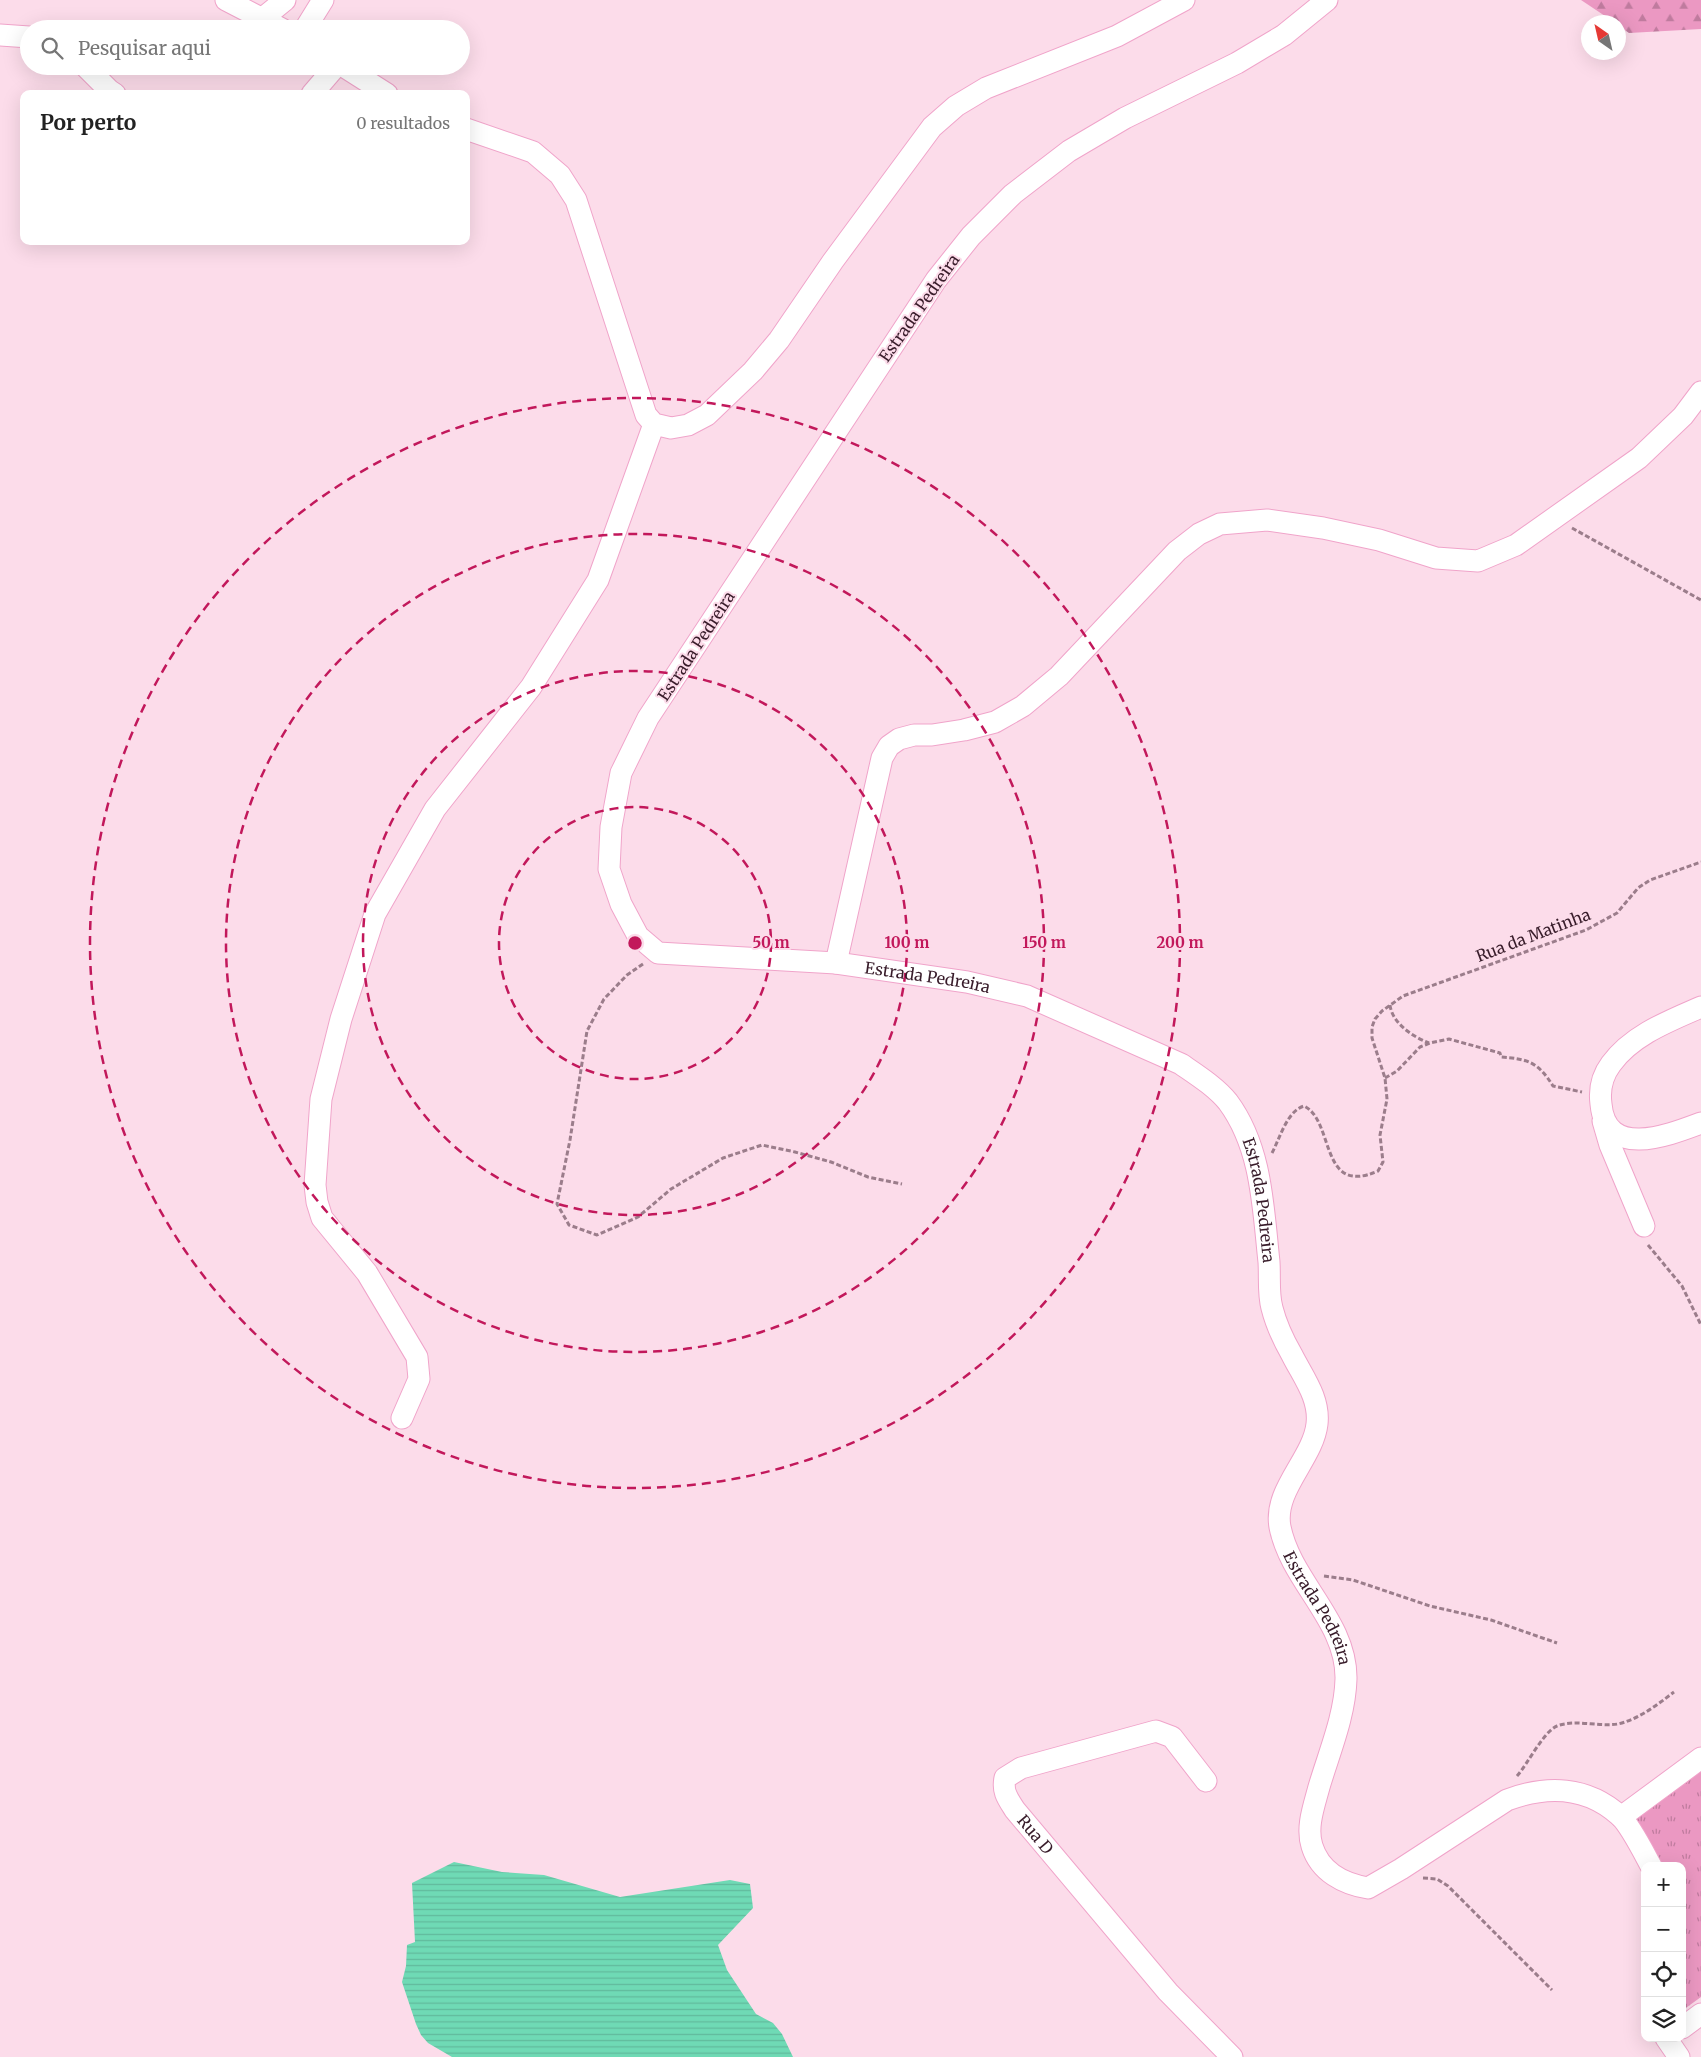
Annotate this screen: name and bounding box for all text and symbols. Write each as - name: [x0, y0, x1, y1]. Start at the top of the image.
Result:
- north arrow: [1581, 15, 1626, 60]
- search box: [20, 20, 470, 75]
- icon: search: [38, 34, 66, 62]
- text: Pesquisar aqui: [78, 36, 211, 60]
- text: Por perto: [40, 109, 136, 136]
- text: 0 resultados: [356, 113, 450, 133]
- street label: Estrada Pedreira: [874, 250, 964, 366]
- street label: Estrada Pedreira: [653, 587, 739, 705]
- street label: Rua da Matinha: [1473, 904, 1593, 966]
- text: 50 m: [752, 933, 790, 952]
- text: 100 m: [885, 933, 929, 952]
- text: 150 m: [1022, 933, 1066, 952]
- text: 200 m: [1156, 933, 1204, 952]
- centre of rings: [626, 934, 644, 952]
- street label: Estrada Pedreira: [864, 957, 993, 997]
- street label: Estrada Pedreira: [1238, 1135, 1279, 1264]
- street label: Estrada Pedreira: [1279, 1548, 1355, 1667]
- street label: Rua D: [1013, 1811, 1058, 1858]
- map controls: [1641, 1862, 1686, 2042]
- button: +: [1641, 1862, 1686, 1907]
- button: −: [1641, 1907, 1686, 1952]
- button: locate: [1641, 1952, 1686, 1997]
- button: layers: [1641, 1997, 1686, 2042]

